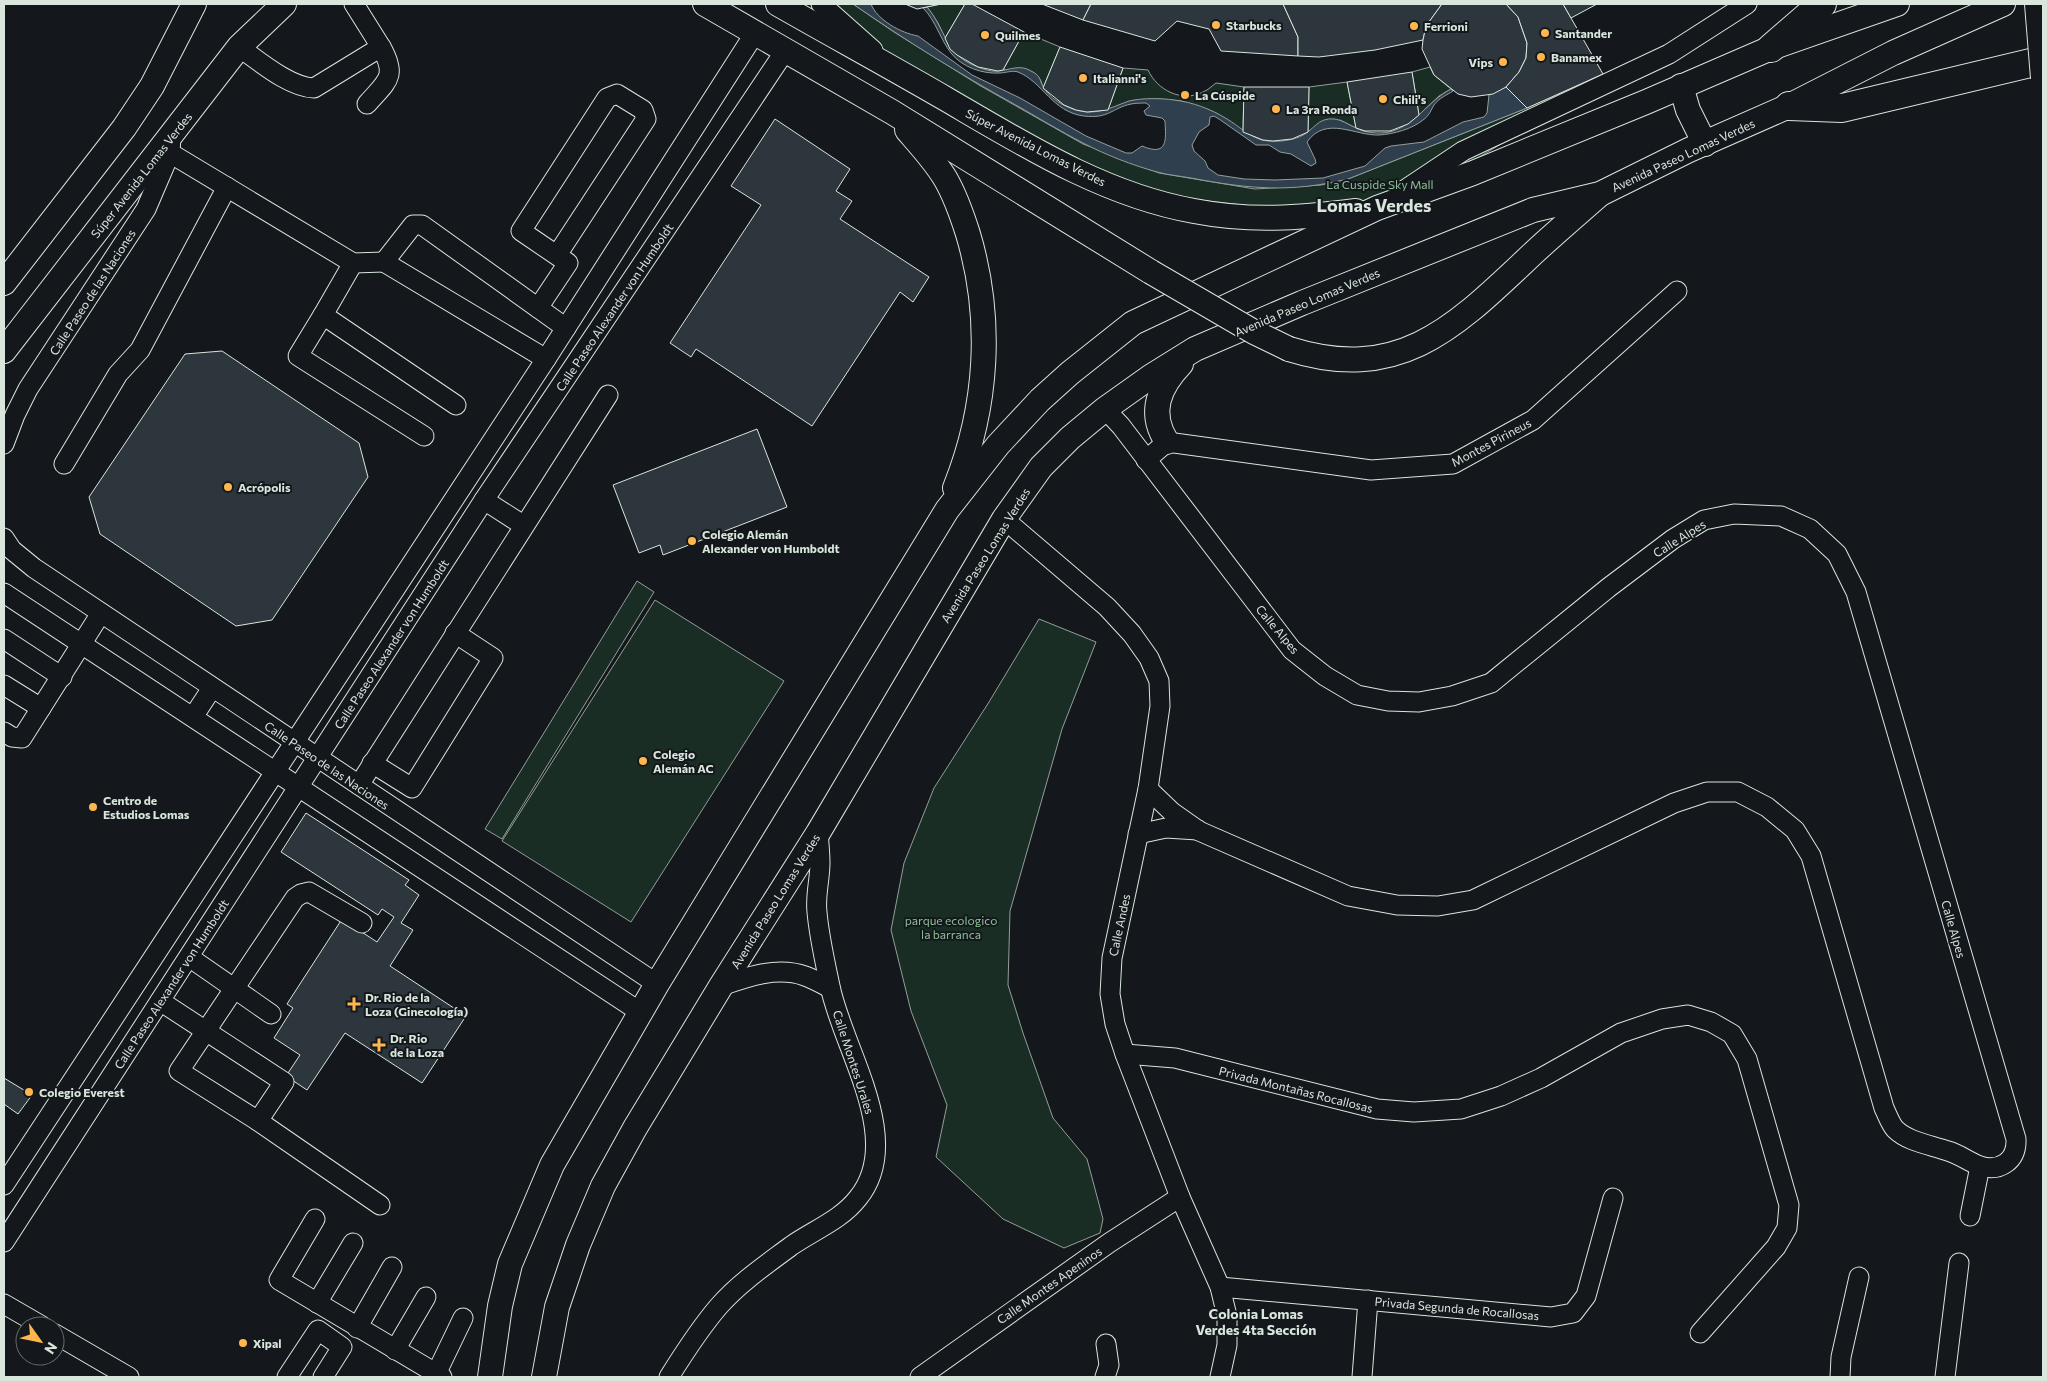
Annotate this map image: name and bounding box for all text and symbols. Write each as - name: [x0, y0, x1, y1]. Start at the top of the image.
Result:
- place label: Starbucks: [1226, 18, 1282, 32]
- marker: Starbucks: [1210, 19, 1222, 31]
- place label: Ferrioni: [1424, 19, 1468, 33]
- marker: Ferrioni: [1408, 20, 1420, 32]
- place label: Santander: [1555, 26, 1612, 40]
- marker: Santander: [1539, 27, 1551, 39]
- place label: Quilmes: [995, 28, 1041, 42]
- marker: Quilmes: [979, 29, 991, 41]
- place label: Banamex: [1551, 50, 1602, 64]
- marker: Banamex: [1535, 51, 1547, 63]
- place label: Vips: [1469, 55, 1493, 69]
- marker: Vips: [1497, 56, 1509, 68]
- place label: Italianni's: [1093, 71, 1147, 85]
- marker: Italianni's: [1077, 72, 1089, 84]
- place label: La Cúspide: [1195, 88, 1255, 102]
- marker: La Cúspide: [1179, 89, 1191, 101]
- place label: Chili's: [1393, 92, 1427, 106]
- marker: Chili's: [1377, 93, 1389, 105]
- place label: La 3ra Ronda: [1286, 102, 1357, 116]
- marker: La 3ra Ronda: [1270, 103, 1282, 115]
- street label: Súper Avenida Lomas Verdes: [964, 105, 1108, 189]
- street label: Súper Avenida Lomas Verdes: [88, 109, 194, 241]
- street label: Avenida Paseo Lomas Verdes: [1609, 116, 1757, 194]
- park label: La Cuspide Sky Mall: [1326, 177, 1434, 191]
- district label: Lomas Verdes: [1317, 194, 1431, 216]
- street label: Calle Paseo Alexander von Humboldt: [552, 220, 676, 394]
- street label: Calle Paseo de las Naciones: [46, 226, 138, 358]
- street label: Avenida Paseo Lomas Verdes: [1232, 265, 1382, 339]
- street label: Montes Pirineus: [1449, 415, 1533, 469]
- place label: Acrópolis: [238, 480, 291, 494]
- marker: Acrópolis: [222, 481, 234, 493]
- street label: Avenida Paseo Lomas Verdes: [938, 485, 1032, 625]
- street label: Calle Alpes: [1650, 516, 1708, 560]
- place label: Colegio Alemán Alexander von Humboldt: [702, 527, 839, 555]
- marker: Colegio Alemán Alexander von Humboldt: [686, 535, 698, 547]
- street label: Calle Paseo Alexander von Humboldt: [331, 556, 451, 731]
- street label: Calle Alpes: [1254, 602, 1302, 656]
- street label: Calle Paseo de las Naciones: [262, 718, 392, 812]
- place label: Colegio Alemán AC: [653, 747, 714, 775]
- marker: Colegio Alemán AC: [637, 755, 649, 767]
- place label: Centro de Estudios Lomas: [103, 793, 190, 821]
- marker: Centro de Estudios Lomas: [87, 801, 99, 813]
- street label: Avenida Paseo Lomas Verdes: [728, 831, 822, 971]
- street label: Calle Andes: [1106, 893, 1132, 957]
- street label: Calle Paseo Alexander von Humboldt: [111, 896, 231, 1071]
- street label: Calle Alpes: [1939, 899, 1969, 959]
- park label: parque ecologico la barranca: [905, 913, 997, 941]
- place label: Dr. Rio de la Loza (Ginecología): [365, 990, 468, 1018]
- marker: Dr. Rio de la Loza (Ginecología): [347, 997, 361, 1011]
- street label: Calle Montes Urales: [831, 1008, 877, 1116]
- place label: Dr. Rio de la Loza: [390, 1031, 444, 1059]
- marker: Dr. Rio de la Loza: [372, 1038, 386, 1052]
- street label: Privada Montañas Rocallosas: [1218, 1063, 1374, 1115]
- place label: Colegio Everest: [39, 1085, 125, 1099]
- marker: Colegio Everest: [23, 1086, 35, 1098]
- street label: Calle Montes Apeninos: [994, 1244, 1104, 1326]
- street label: Privada Segunda de Rocallosas: [1374, 1294, 1540, 1322]
- district label: Colonia Lomas Verdes 4ta Sección: [1196, 1305, 1316, 1338]
- north arrow: [15, 1316, 65, 1366]
- place label: Xipal: [253, 1336, 282, 1350]
- marker: Xipal: [237, 1337, 249, 1349]
- text: N: [41, 1339, 61, 1357]

